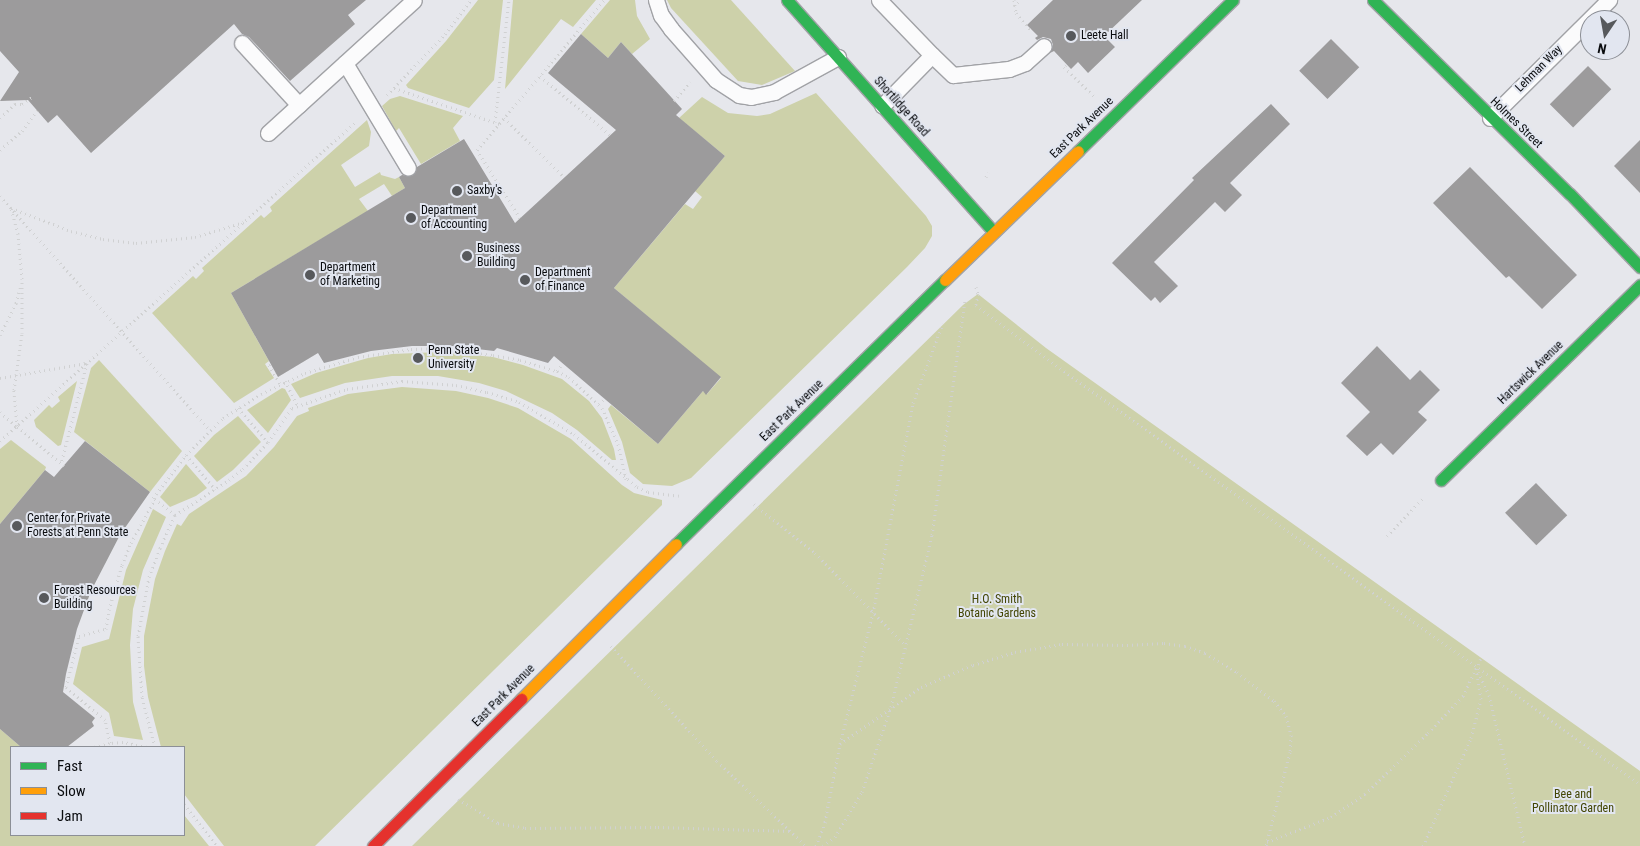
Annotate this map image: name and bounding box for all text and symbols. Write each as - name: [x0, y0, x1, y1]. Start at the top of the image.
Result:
- north arrow: [1580, 10, 1630, 60]
- place label: Leete Hall: [1081, 29, 1129, 43]
- marker: Leete Hall: [1065, 30, 1077, 42]
- text: N: [1596, 40, 1608, 57]
- street label: Lehman Way: [1513, 43, 1565, 95]
- street label: Shortlidge Road: [870, 74, 932, 140]
- street label: East Park Avenue: [1047, 94, 1117, 162]
- street label: Holmes Street: [1487, 94, 1545, 152]
- place label: Saxby's: [467, 184, 502, 198]
- marker: Saxby's: [451, 185, 463, 197]
- place label: Department of Accounting: [421, 204, 487, 232]
- marker: Department of Accounting: [405, 212, 417, 224]
- place label: Business Building: [477, 242, 520, 270]
- marker: Business Building: [461, 250, 473, 262]
- place label: Department of Marketing: [320, 261, 380, 289]
- place label: Department of Finance: [535, 266, 591, 294]
- marker: Department of Marketing: [304, 269, 316, 281]
- marker: Department of Finance: [519, 274, 531, 286]
- street label: Hartswick Avenue: [1495, 338, 1567, 408]
- place label: Penn State University: [428, 344, 479, 372]
- marker: Penn State University: [412, 352, 424, 364]
- street label: East Park Avenue: [757, 377, 827, 445]
- place label: Center for Private Forests at Penn State: [27, 512, 128, 540]
- marker: Center for Private Forests at Penn State: [11, 520, 23, 532]
- place label: Forest Resources Building: [54, 584, 136, 612]
- marker: Forest Resources Building: [38, 592, 50, 604]
- park label: H.O. Smith Botanic Gardens: [958, 593, 1036, 621]
- street label: East Park Avenue: [470, 662, 538, 730]
- legend: [10, 746, 185, 836]
- text: Fast: [57, 757, 82, 775]
- text: Slow: [57, 782, 86, 800]
- park label: Bee and Pollinator Garden: [1532, 788, 1614, 816]
- text: Jam: [57, 807, 83, 825]

